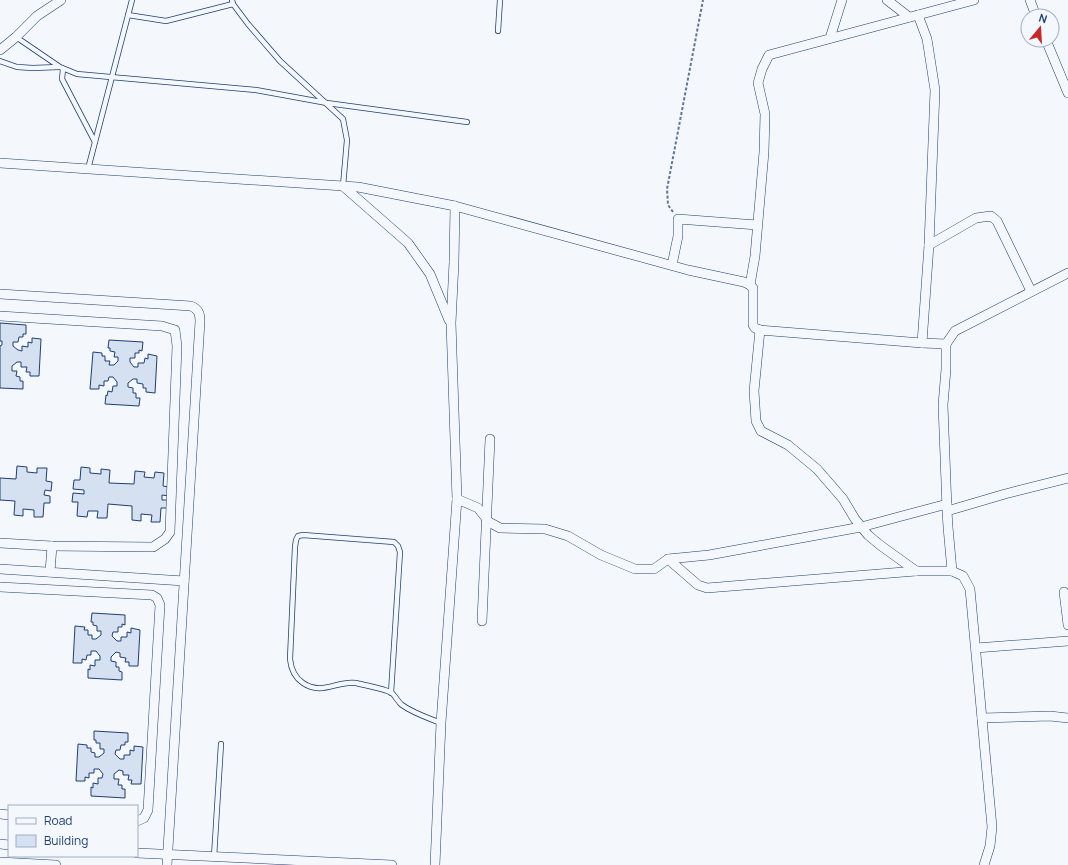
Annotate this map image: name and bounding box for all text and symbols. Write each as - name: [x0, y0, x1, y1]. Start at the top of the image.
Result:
- north arrow: [1020, 8, 1060, 48]
- text: N: [1037, 10, 1049, 26]
- legend: [8, 805, 138, 857]
- text: Road: [44, 812, 72, 829]
- text: Building: [44, 832, 88, 849]

